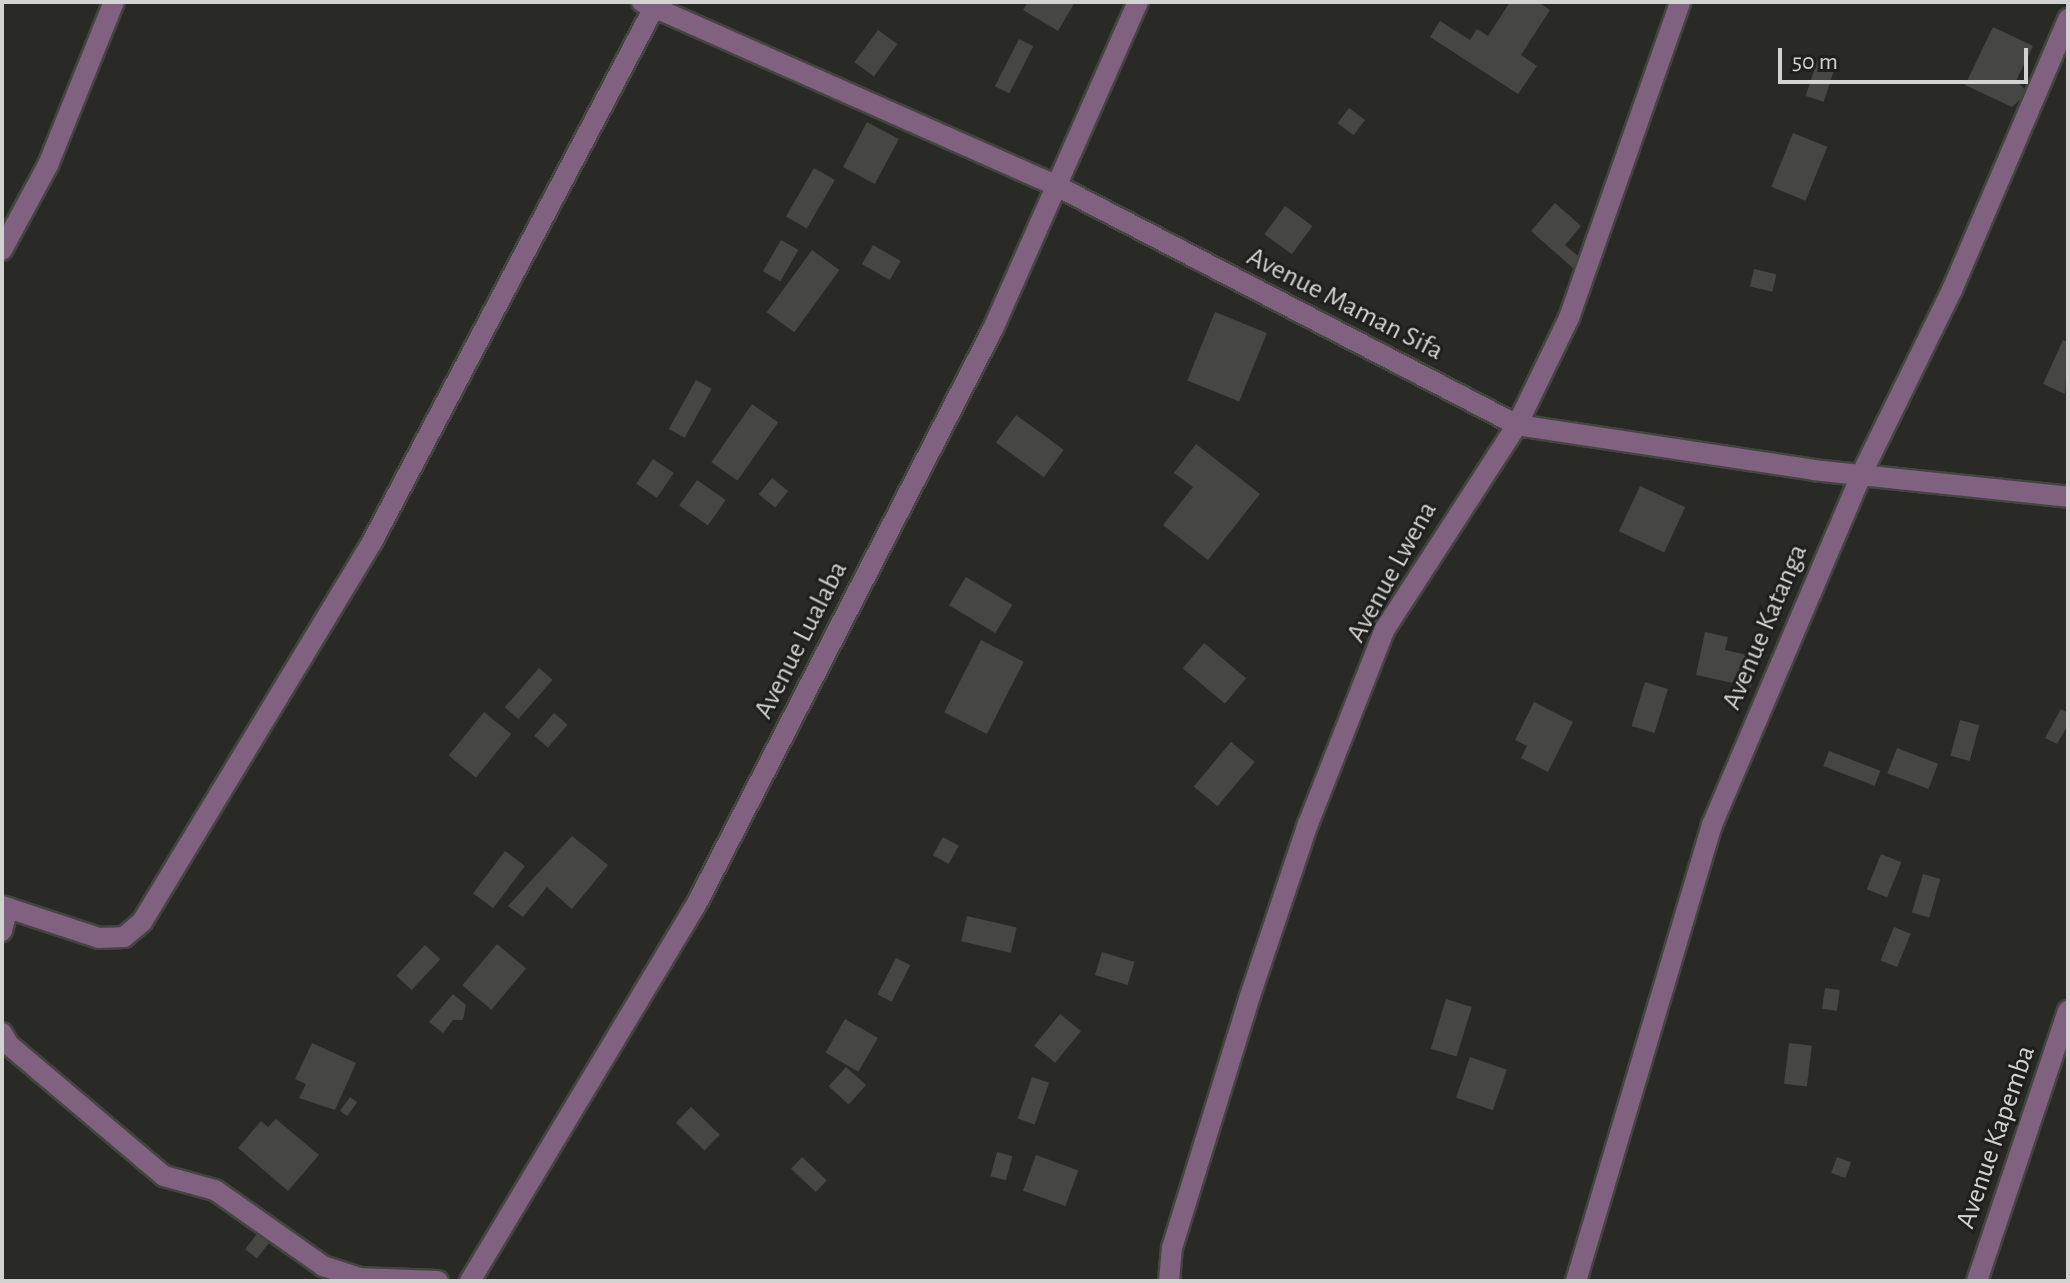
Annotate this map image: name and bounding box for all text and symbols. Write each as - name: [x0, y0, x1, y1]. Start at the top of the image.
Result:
- scale bar: [1782, 32, 2032, 82]
- text: 50 m: [1792, 50, 1838, 74]
- street label: Avenue Maman Sifa: [1241, 240, 1449, 368]
- street label: Avenue Lwena: [1339, 496, 1445, 648]
- street label: Avenue Katanga: [1715, 539, 1815, 715]
- street label: Avenue Lualaba: [747, 556, 855, 724]
- street label: Avenue Kapemba: [1949, 1041, 2043, 1233]

